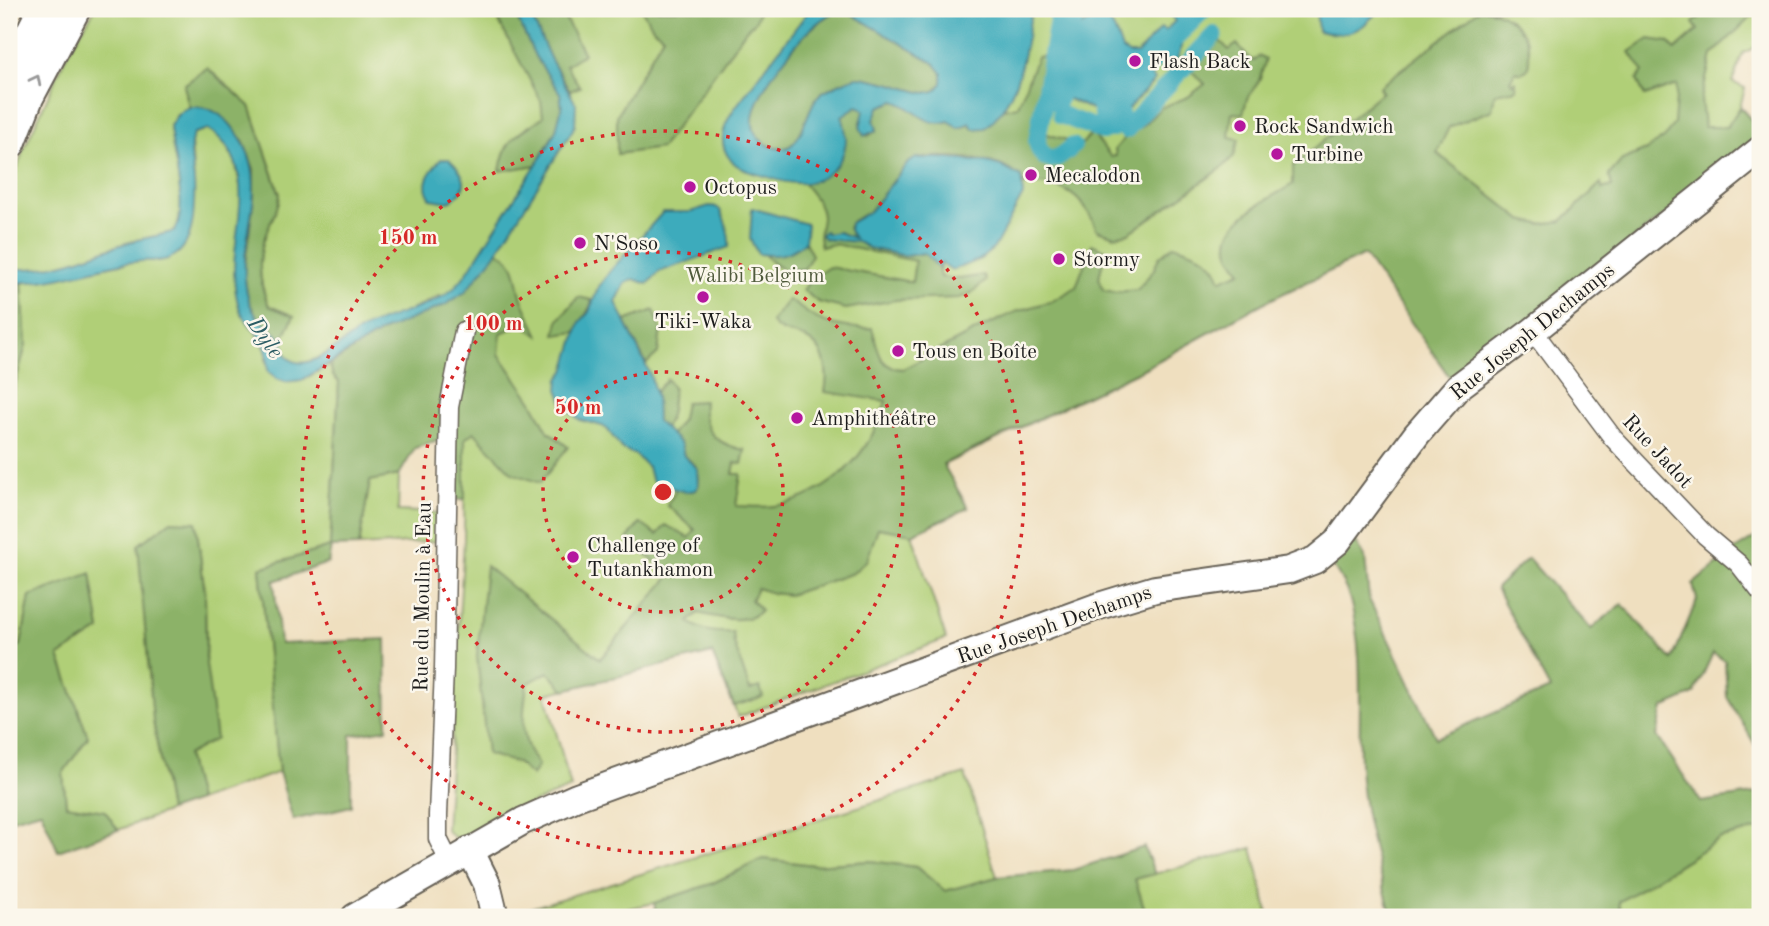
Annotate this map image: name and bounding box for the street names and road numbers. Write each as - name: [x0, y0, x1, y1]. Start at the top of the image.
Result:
- street label: Rue Joseph Dechamps: [1447, 260, 1619, 405]
- street label: Rue Jadot: [1618, 411, 1696, 493]
- street label: Rue du Moulin à Eau: [411, 502, 436, 692]
- street label: Rue Joseph Dechamps: [955, 582, 1154, 669]

